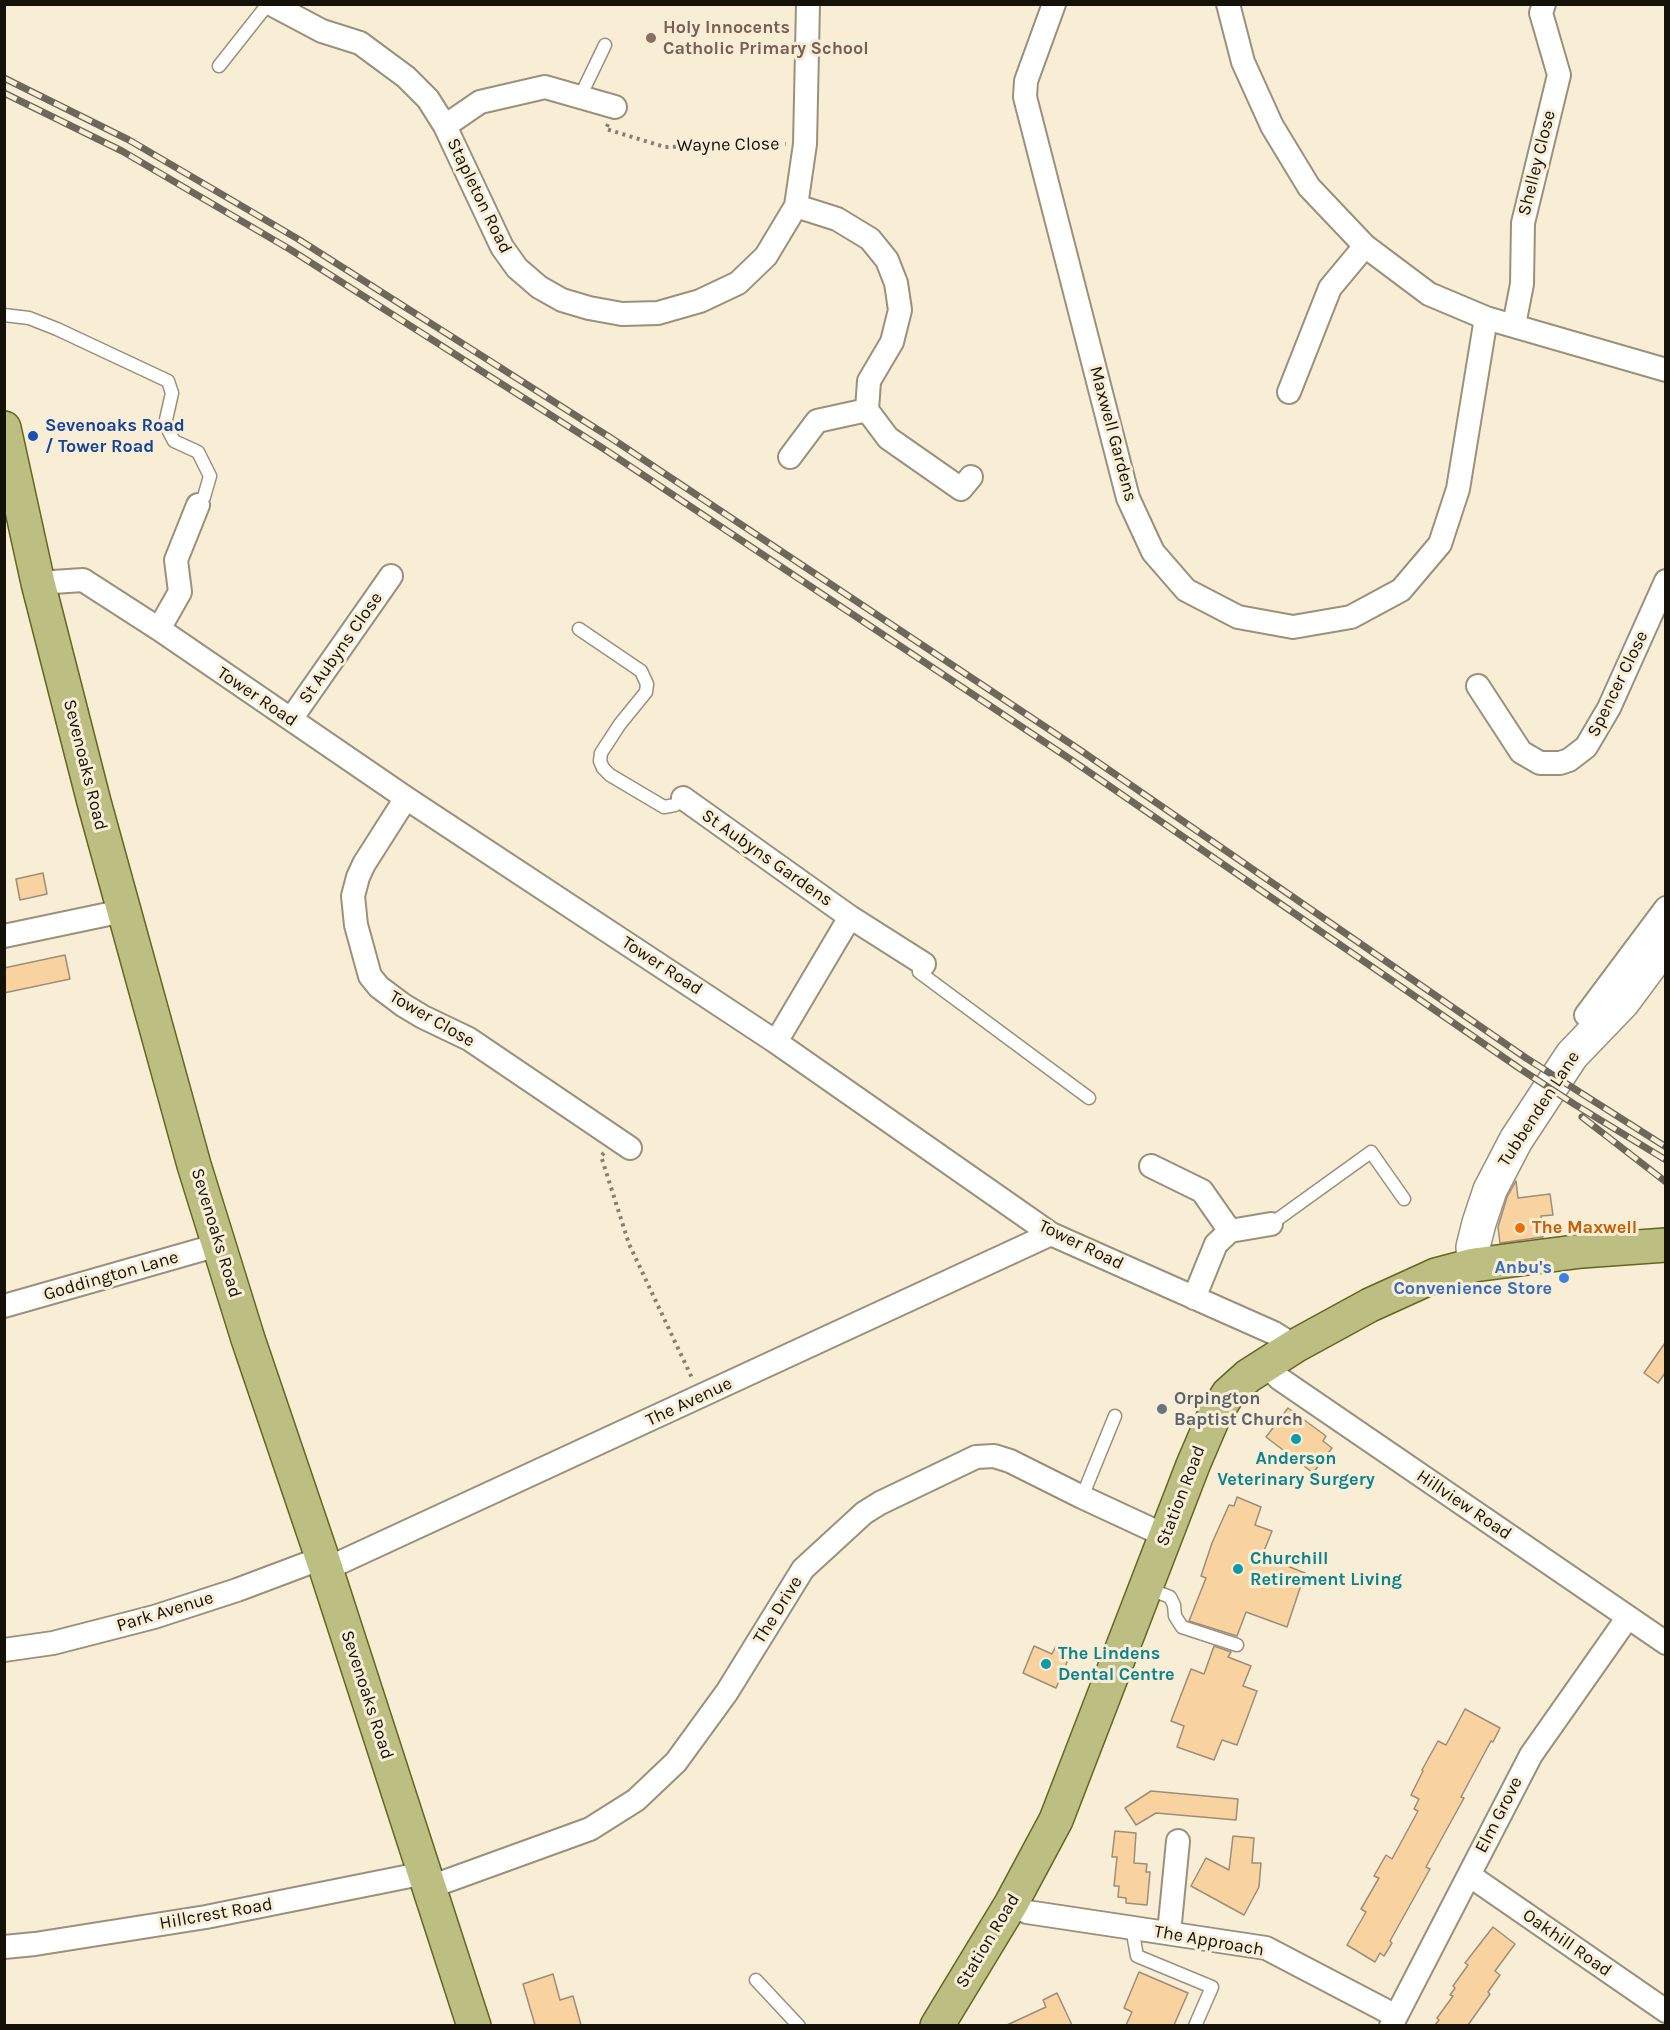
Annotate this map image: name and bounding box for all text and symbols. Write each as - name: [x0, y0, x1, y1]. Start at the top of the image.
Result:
- place label: Holy Innocents Catholic Primary School: [663, 17, 869, 60]
- marker: Holy Innocents Catholic Primary School: [644, 31, 658, 45]
- street label: Shelley Close: [1514, 108, 1560, 218]
- street label: Wayne Close: [676, 133, 780, 157]
- street label: Stapleton Road: [442, 135, 516, 257]
- street label: Maxwell Gardens: [1085, 364, 1141, 504]
- place label: Sevenoaks Road / Tower Road: [45, 415, 185, 458]
- marker: Sevenoaks Road / Tower Road: [26, 429, 40, 443]
- street label: St Aubyns Close: [294, 588, 388, 708]
- street label: Spencer Close: [1583, 627, 1653, 741]
- street label: Tower Road: [213, 662, 301, 732]
- street label: Sevenoaks Road: [58, 697, 112, 833]
- street label: St Aubyns Gardens: [697, 805, 837, 911]
- street label: Tower Road: [618, 932, 706, 1000]
- street label: Tower Close: [385, 986, 479, 1052]
- street label: Tubbenden Lane: [1494, 1047, 1584, 1171]
- street label: Sevenoaks Road: [186, 1166, 246, 1300]
- street label: Tower Road: [1035, 1215, 1127, 1275]
- place label: The Maxwell: [1532, 1217, 1637, 1239]
- marker: The Maxwell: [1513, 1221, 1527, 1235]
- street label: Goddington Lane: [41, 1246, 181, 1306]
- place label: Anbu's Convenience Store: [1393, 1257, 1552, 1300]
- marker: Anbu's Convenience Store: [1557, 1271, 1571, 1285]
- street label: The Avenue: [642, 1373, 736, 1431]
- place label: Orpington Baptist Church: [1174, 1388, 1303, 1430]
- marker: Orpington Baptist Church: [1155, 1402, 1169, 1416]
- marker: Anderson Veterinary Surgery: [1289, 1432, 1303, 1446]
- street label: Station Road: [1152, 1443, 1210, 1549]
- place label: Anderson Veterinary Surgery: [1217, 1448, 1375, 1490]
- street label: Hillview Road: [1412, 1465, 1516, 1545]
- place label: Churchill Retirement Living: [1250, 1548, 1402, 1590]
- marker: Churchill Retirement Living: [1231, 1562, 1245, 1576]
- street label: The Drive: [749, 1572, 807, 1648]
- street label: Park Avenue: [114, 1587, 216, 1637]
- street label: Sevenoaks Road: [336, 1628, 398, 1762]
- place label: The Lindens Dental Centre: [1058, 1643, 1175, 1686]
- marker: The Lindens Dental Centre: [1039, 1657, 1053, 1671]
- street label: Elm Grove: [1471, 1773, 1527, 1857]
- street label: Station Road: [951, 1890, 1025, 1992]
- street label: Hillcrest Road: [158, 1893, 274, 1935]
- street label: Oakhill Road: [1518, 1904, 1616, 1982]
- street label: The Approach: [1152, 1921, 1266, 1961]

